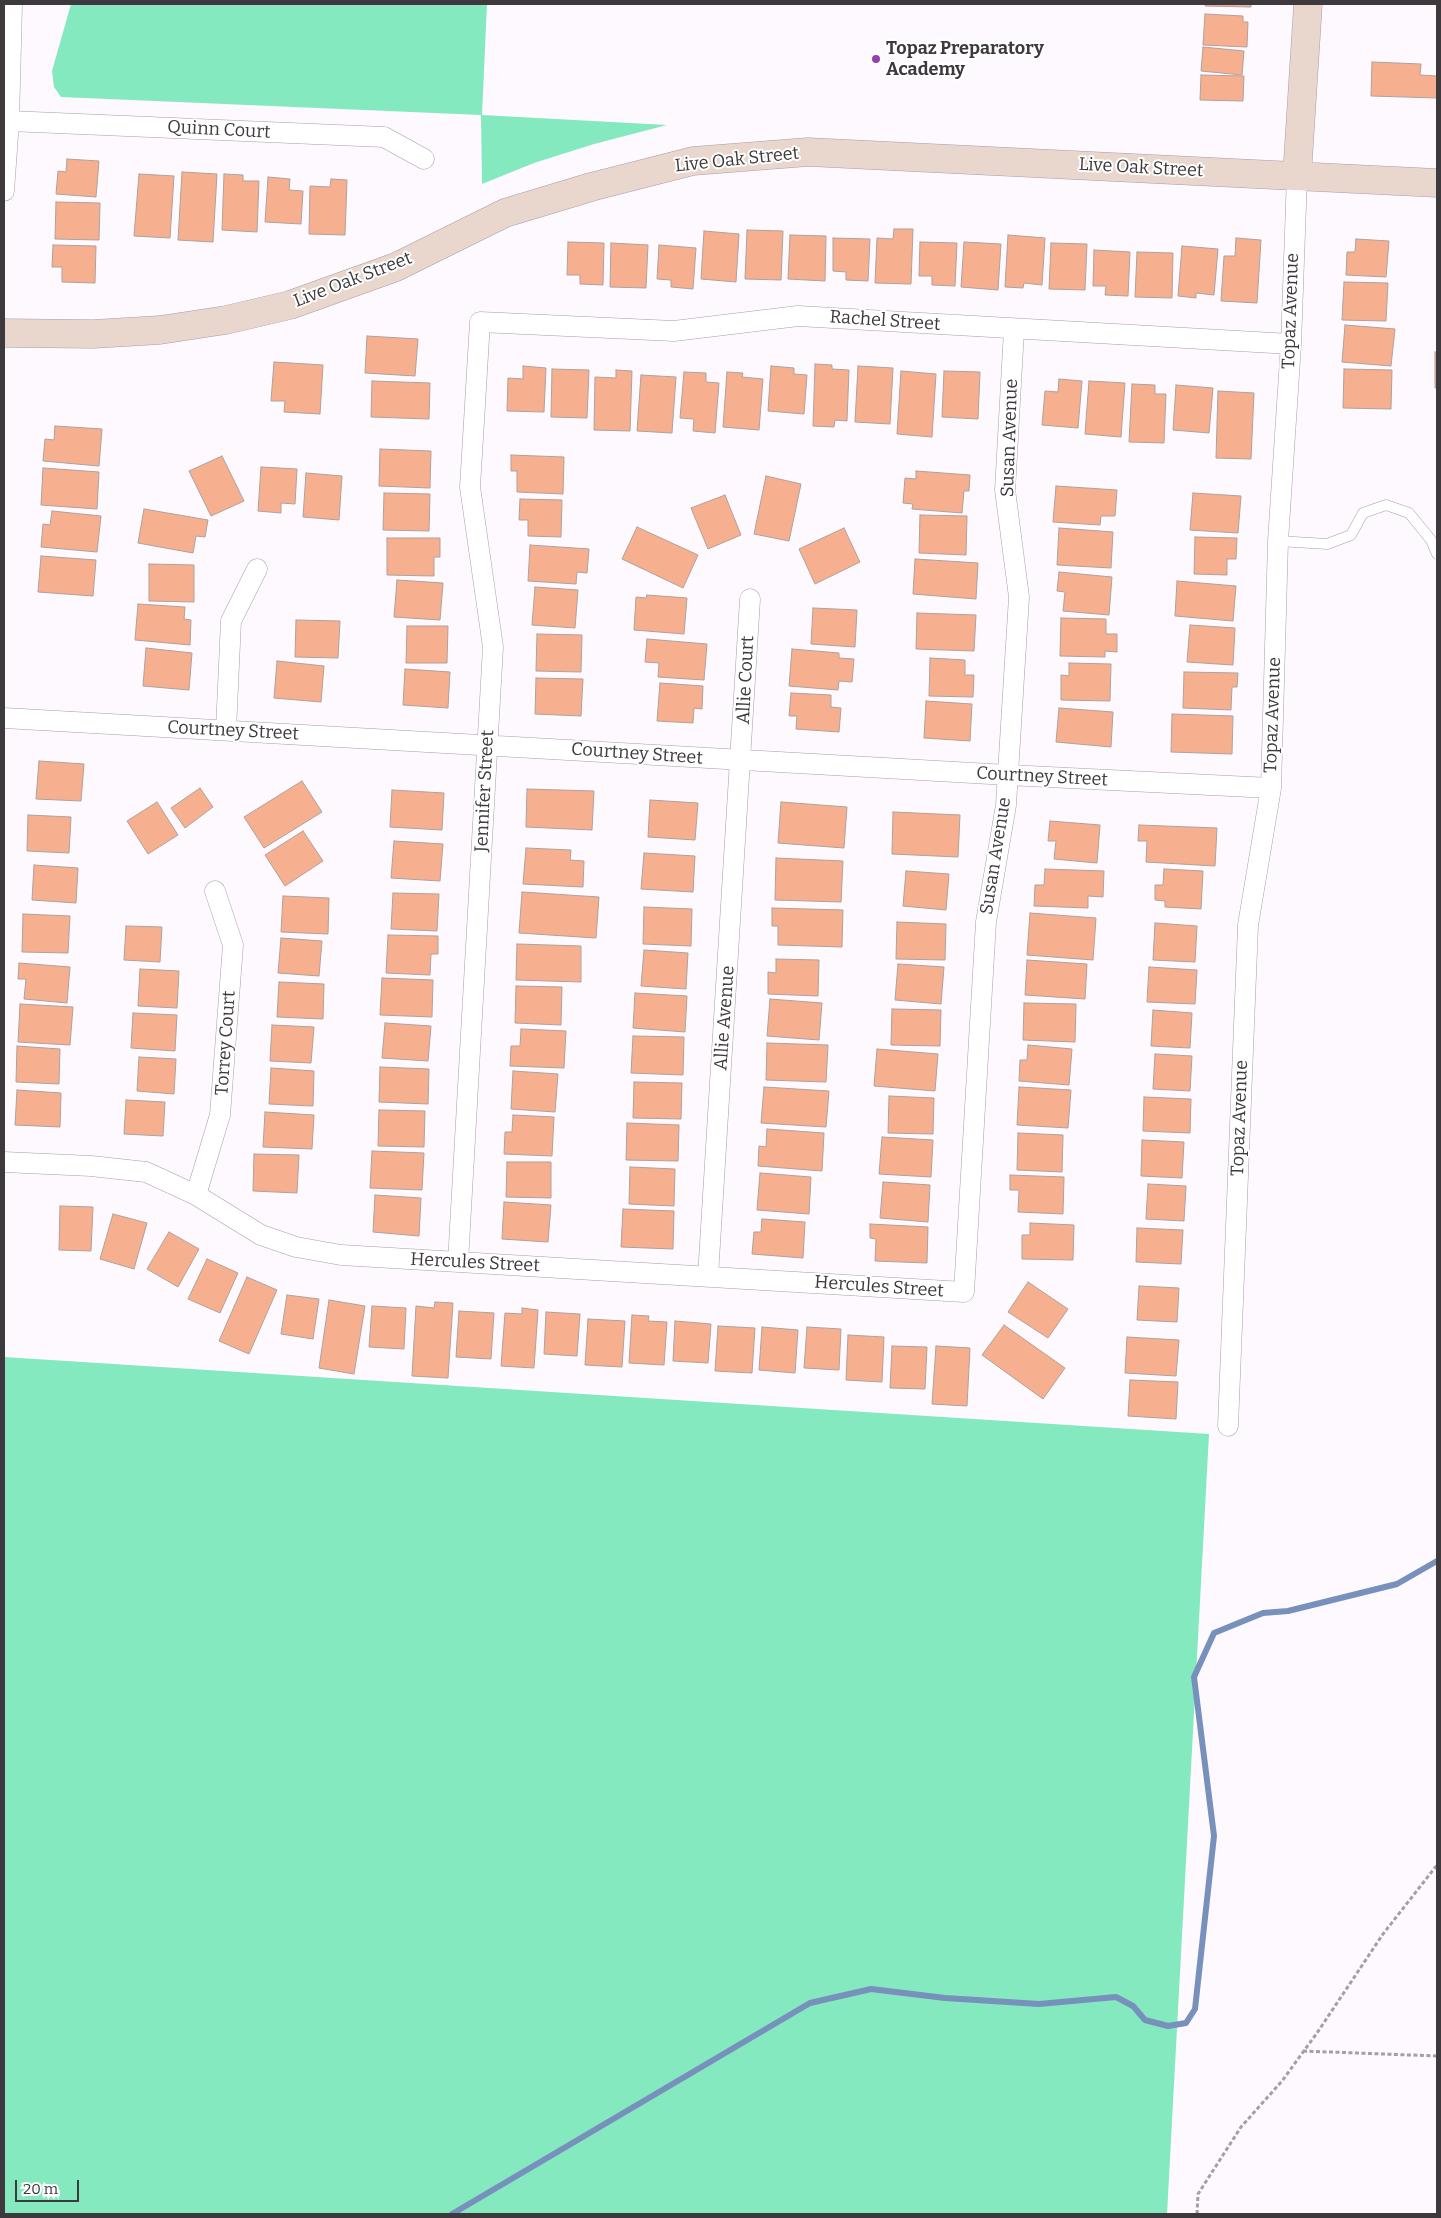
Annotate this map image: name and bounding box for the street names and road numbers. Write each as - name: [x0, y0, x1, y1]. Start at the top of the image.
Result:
- street label: Quinn Court: [167, 117, 271, 143]
- street label: Live Oak Street: [674, 143, 800, 177]
- street label: Live Oak Street: [1078, 154, 1204, 182]
- street label: Live Oak Street: [291, 248, 415, 312]
- street label: Topaz Avenue: [1278, 253, 1304, 369]
- street label: Rachel Street: [829, 306, 941, 336]
- street label: Susan Avenue: [997, 378, 1023, 498]
- street label: Allie Court: [733, 635, 759, 725]
- street label: Topaz Avenue: [1260, 657, 1286, 773]
- street label: Courtney Street: [167, 717, 299, 745]
- street label: Jennifer Street: [471, 730, 499, 852]
- street label: Courtney Street: [570, 739, 704, 769]
- street label: Courtney Street: [976, 763, 1108, 791]
- street label: Susan Avenue: [976, 796, 1016, 916]
- street label: Allie Avenue: [711, 965, 739, 1071]
- street label: Torrey Court: [212, 990, 240, 1096]
- street label: Topaz Avenue: [1227, 1060, 1253, 1176]
- street label: Hercules Street: [410, 1249, 540, 1277]
- street label: Hercules Street: [814, 1272, 944, 1302]

